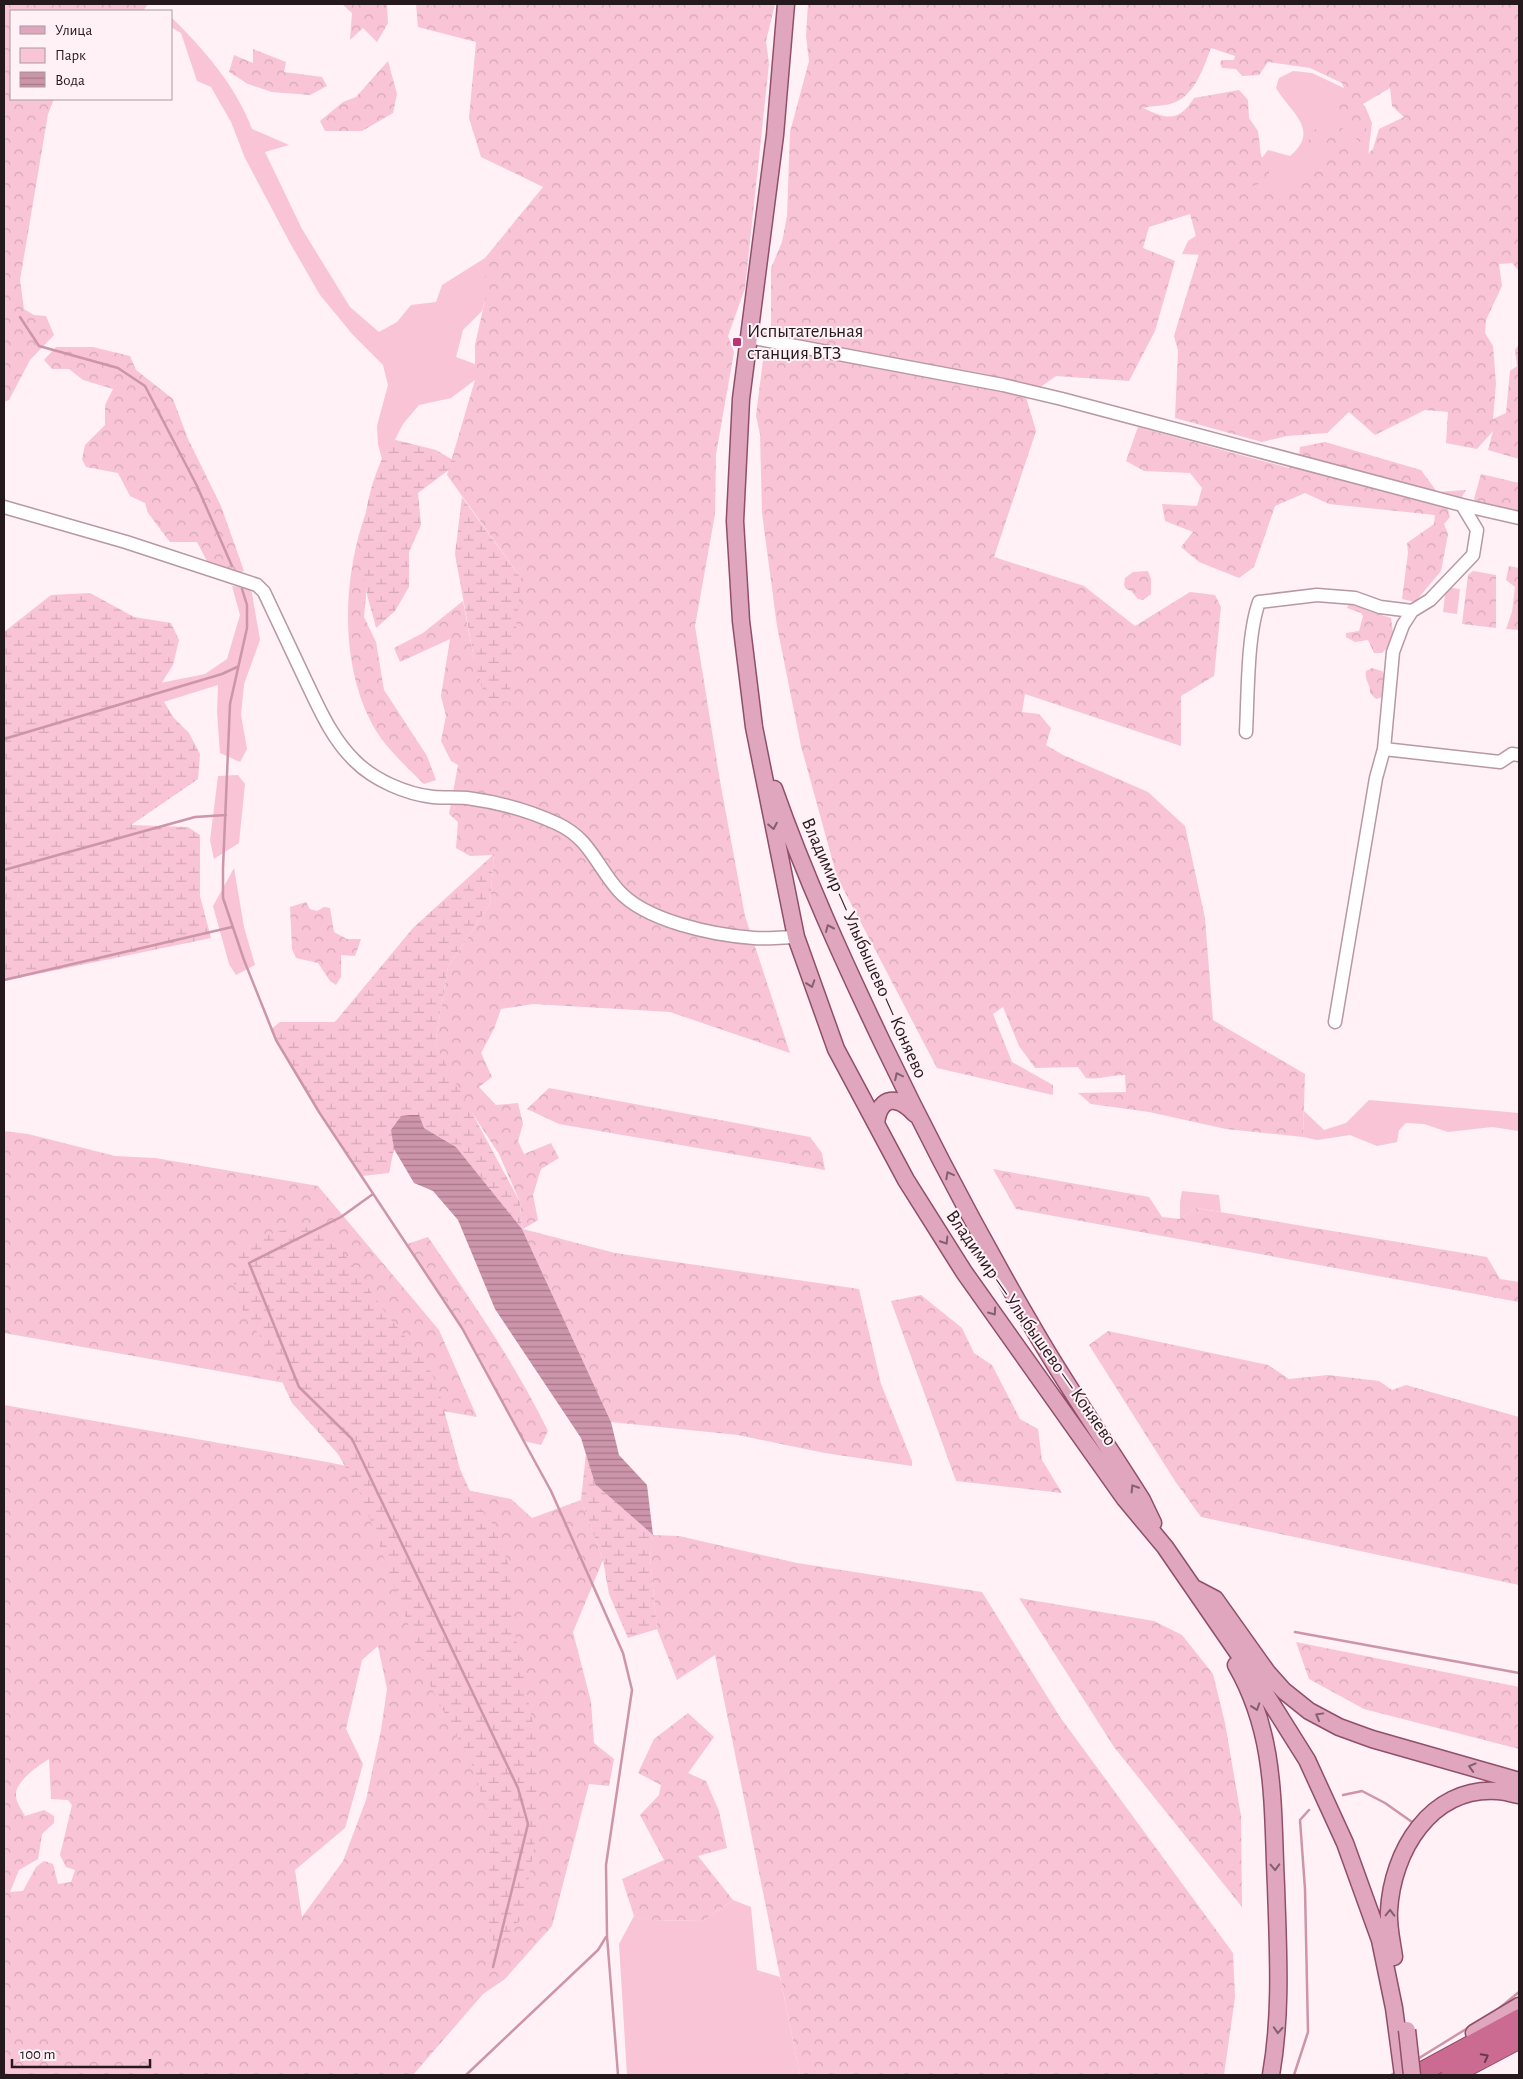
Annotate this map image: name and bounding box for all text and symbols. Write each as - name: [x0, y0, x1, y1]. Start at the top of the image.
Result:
- legend: [10, 10, 172, 100]
- text: Улица: [55, 23, 92, 38]
- text: Парк: [55, 48, 86, 63]
- text: Вода: [55, 73, 85, 88]
- place label: Испытательная станция ВТЗ: [747, 322, 864, 363]
- marker: Испытательная станция ВТЗ: [731, 336, 743, 348]
- street label: Владимир — Улыбышево — Коняево: [798, 815, 930, 1081]
- one-way arrow: [768, 821, 778, 830]
- one-way arrow: [826, 925, 836, 934]
- one-way arrow: [805, 979, 815, 987]
- one-way arrow: [894, 1072, 905, 1081]
- one-way arrow: [945, 1171, 955, 1180]
- street label: Владимир — Улыбышево — Коняево: [942, 1207, 1120, 1449]
- one-way arrow: [938, 1236, 948, 1245]
- one-way arrow: [987, 1306, 996, 1316]
- one-way arrow: [1131, 1485, 1141, 1494]
- one-way arrow: [1250, 1702, 1260, 1710]
- one-way arrow: [1315, 1712, 1324, 1722]
- one-way arrow: [1469, 1763, 1477, 1773]
- one-way arrow: [1269, 1864, 1280, 1872]
- one-way arrow: [1385, 1909, 1395, 1916]
- one-way arrow: [1273, 2026, 1284, 2034]
- scale bar: [12, 2036, 150, 2068]
- text: 100 m: [20, 2047, 55, 2062]
- one-way arrow: [1480, 2053, 1489, 2063]

